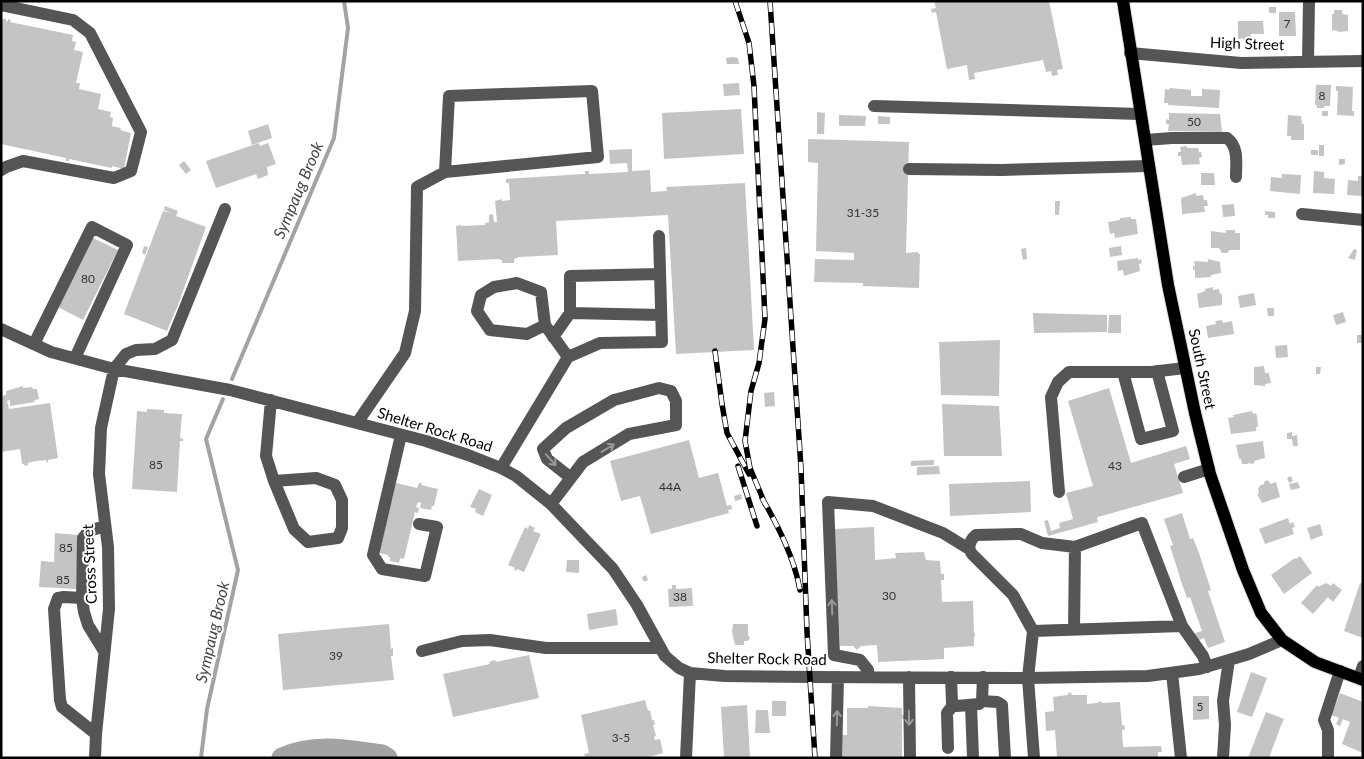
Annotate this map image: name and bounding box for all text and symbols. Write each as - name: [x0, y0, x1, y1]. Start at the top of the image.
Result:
- house number: 7: [1284, 16, 1291, 31]
- street label: High Street: [1210, 33, 1285, 53]
- house number: 8: [1319, 88, 1326, 103]
- house number: 50: [1187, 114, 1201, 129]
- water label: Sympaug Brook: [269, 138, 327, 241]
- house number: 31-35: [847, 205, 879, 220]
- house number: 80: [81, 271, 95, 286]
- street label: South Street: [1186, 327, 1220, 411]
- street label: Shelter Rock Road: [376, 403, 495, 455]
- one-way arrow: [600, 442, 614, 452]
- one-way arrow: [544, 453, 556, 466]
- house number: 85: [149, 457, 163, 472]
- house number: 43: [1108, 458, 1122, 473]
- house number: 44A: [659, 479, 682, 494]
- street label: Cross Street: [78, 523, 100, 604]
- house number: 85: [59, 540, 73, 555]
- house number: 85: [56, 572, 70, 587]
- water label: Sympaug Brook: [191, 579, 232, 684]
- house number: 30: [882, 588, 896, 603]
- house number: 38: [673, 589, 687, 604]
- one-way arrow: [827, 599, 836, 615]
- house number: 39: [329, 648, 343, 663]
- street label: Shelter Rock Road: [707, 648, 827, 668]
- house number: 5: [1197, 699, 1204, 714]
- one-way arrow: [905, 709, 914, 725]
- one-way arrow: [832, 710, 842, 726]
- house number: 3-5: [612, 730, 630, 745]

